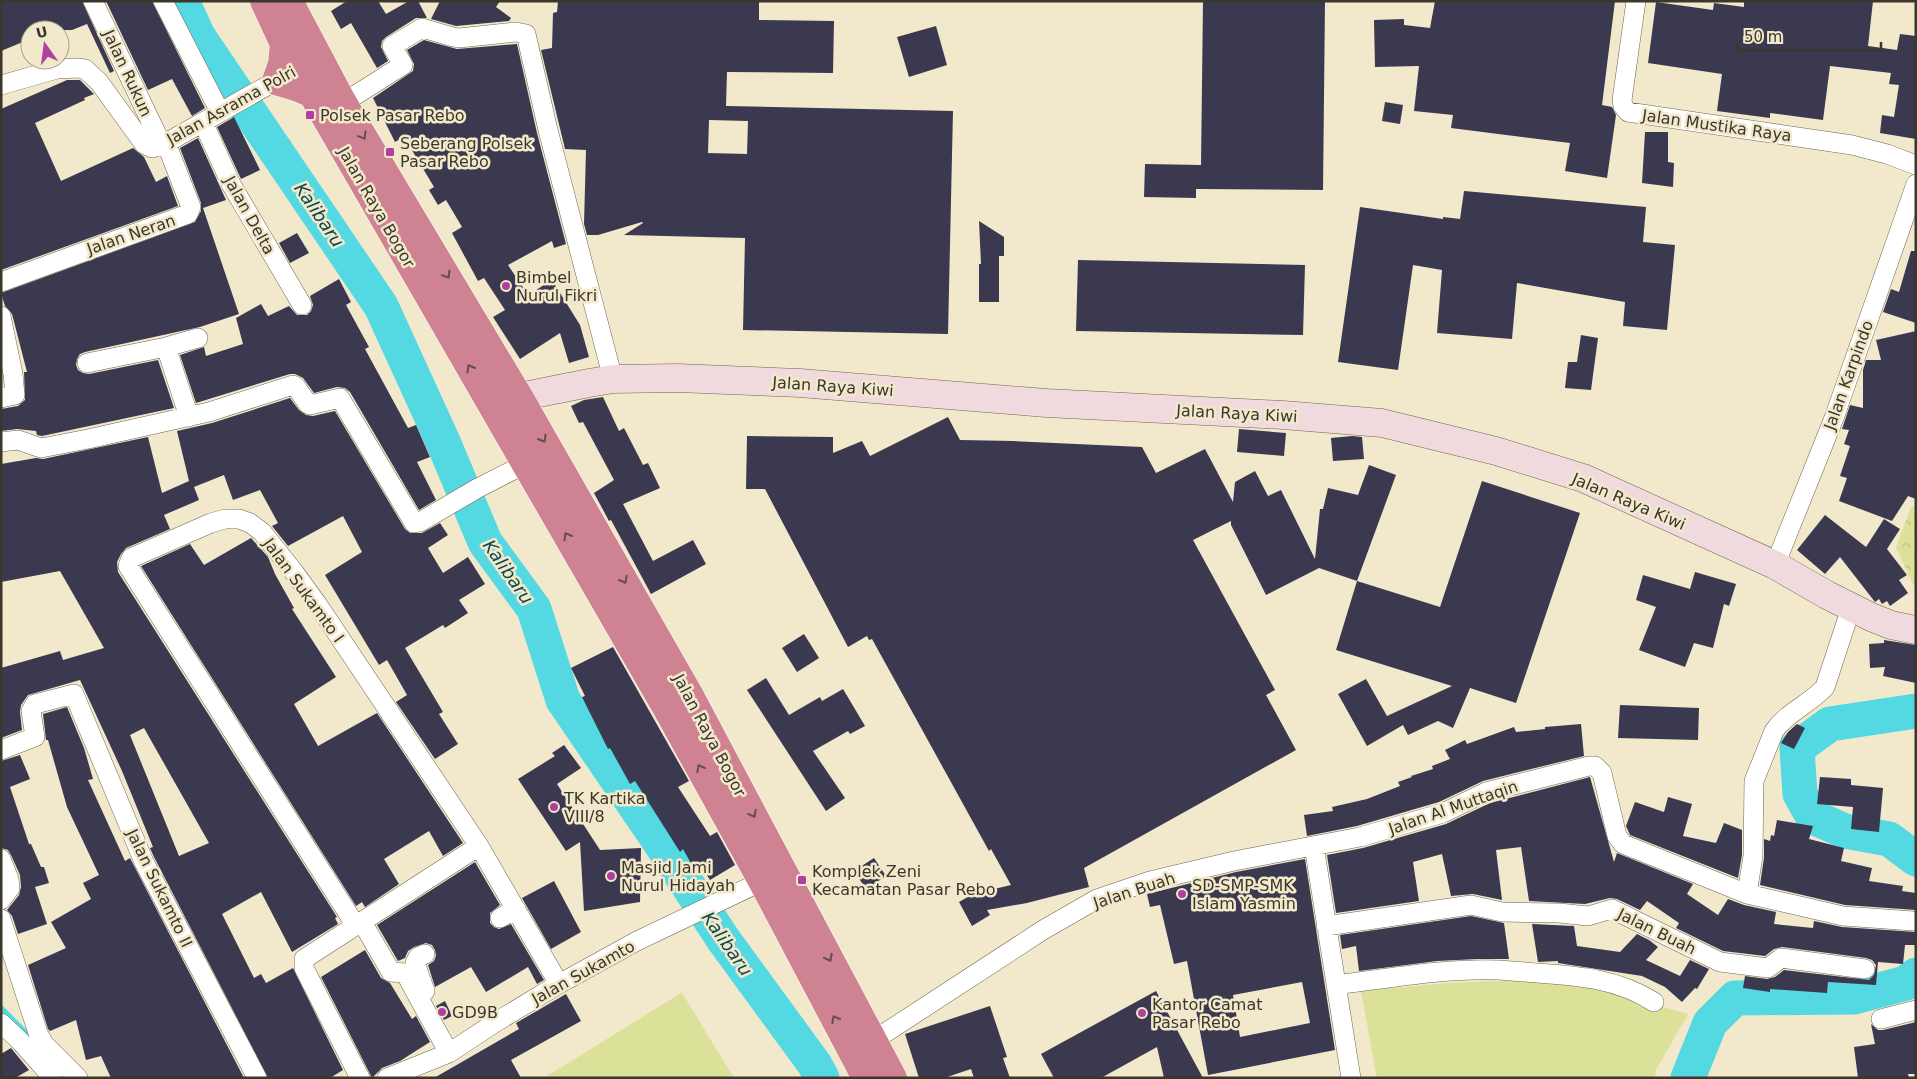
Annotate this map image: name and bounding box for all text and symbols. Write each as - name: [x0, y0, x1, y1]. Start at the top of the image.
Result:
- north arrow: [20, 20, 70, 70]
- scale bar: [1737, 20, 1881, 52]
- text: U: [34, 23, 49, 42]
- street label: Jalan Rukun: [99, 26, 156, 120]
- text: 50 m: [1744, 28, 1782, 46]
- street label: Jalan Asrama Polri: [163, 62, 299, 149]
- street label: Jalan Mustika Raya: [1640, 105, 1793, 145]
- place label: Polsek Pasar Rebo: [320, 106, 465, 125]
- marker: Polsek Pasar Rebo: [304, 109, 316, 121]
- one-way arrow: [357, 130, 367, 139]
- place label: Seberang Polsek Pasar Rebo: [400, 134, 533, 171]
- street label: Jalan Raya Bogor: [334, 143, 419, 271]
- marker: Seberang Polsek Pasar Rebo: [384, 146, 396, 158]
- street label: Jalan Delta: [220, 172, 279, 258]
- water label: Kalibaru: [290, 178, 349, 251]
- street label: Jalan Neran: [83, 210, 178, 259]
- place label: Bimbel Nurul Fikri: [516, 268, 597, 305]
- one-way arrow: [440, 270, 450, 279]
- marker: Bimbel Nurul Fikri: [500, 280, 512, 292]
- street label: Jalan Karpindo: [1819, 318, 1877, 434]
- one-way arrow: [467, 364, 477, 373]
- street label: Jalan Raya Kiwi: [771, 373, 894, 400]
- street label: Jalan Raya Kiwi: [1175, 401, 1298, 426]
- one-way arrow: [537, 434, 547, 443]
- street label: Jalan Raya Kiwi: [1568, 469, 1688, 534]
- one-way arrow: [563, 533, 573, 542]
- street label: Jalan Sukamto I: [259, 534, 348, 646]
- water label: Kalibaru: [479, 536, 538, 608]
- one-way arrow: [618, 575, 628, 584]
- street label: Jalan Raya Bogor: [669, 670, 750, 800]
- one-way arrow: [696, 765, 706, 774]
- street label: Jalan Al Muttaqin: [1385, 776, 1520, 839]
- place label: TK Kartika VIII/8: [563, 789, 645, 826]
- marker: TK Kartika VIII/8: [548, 801, 560, 813]
- one-way arrow: [747, 809, 757, 818]
- street label: Jalan Sukamto II: [122, 825, 196, 950]
- place label: Masjid Jami Nurul Hidayah: [621, 858, 735, 895]
- place label: Komplek Zeni Kecamatan Pasar Rebo: [812, 862, 996, 899]
- street label: Jalan Buah: [1090, 868, 1178, 913]
- marker: Masjid Jami Nurul Hidayah: [605, 870, 617, 882]
- marker: Komplek Zeni Kecamatan Pasar Rebo: [796, 874, 808, 886]
- place label: SD-SMP-SMK Islam Yasmin: [1192, 876, 1296, 913]
- marker: SD-SMP-SMK Islam Yasmin: [1176, 888, 1188, 900]
- street label: Jalan Buah: [1613, 904, 1699, 959]
- water label: Kalibaru: [698, 908, 757, 980]
- street label: Jalan Sukamto: [528, 936, 638, 1009]
- one-way arrow: [823, 953, 833, 962]
- place label: Kantor Camat Pasar Rebo: [1152, 995, 1263, 1032]
- place label: GD9B: [452, 1003, 498, 1022]
- marker: GD9B: [436, 1006, 448, 1018]
- marker: Kantor Camat Pasar Rebo: [1136, 1007, 1148, 1019]
- one-way arrow: [831, 1016, 841, 1025]

